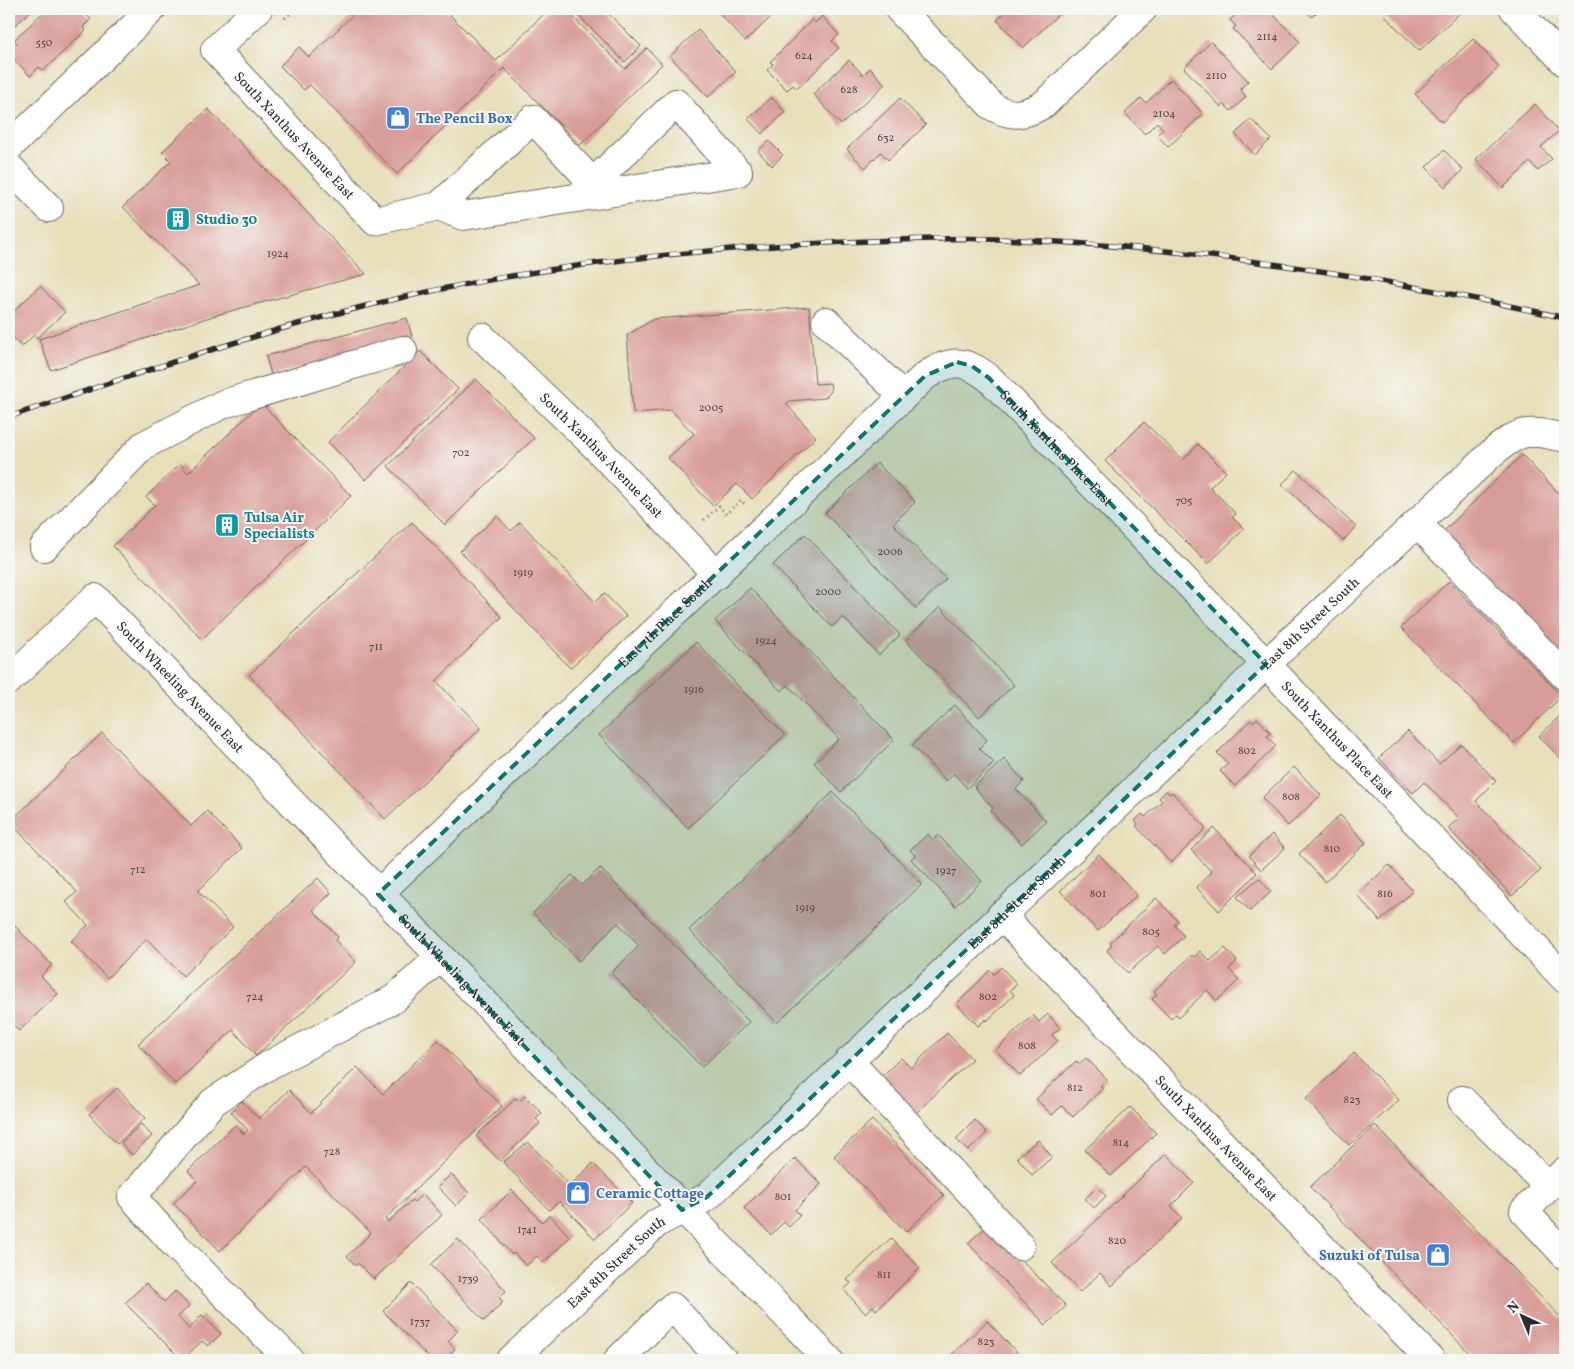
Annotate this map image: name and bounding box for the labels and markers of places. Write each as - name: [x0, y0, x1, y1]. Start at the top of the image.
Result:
- shop icon: The Pencil Box: [385, 105, 411, 131]
- place label: The Pencil Box: [416, 110, 513, 129]
- building icon: Studio 30: [165, 206, 191, 232]
- place label: Studio 30: [196, 211, 258, 230]
- place label: Tulsa Air Specialists: [244, 509, 315, 544]
- building icon: Tulsa Air Specialists: [214, 512, 240, 538]
- shop icon: Ceramic Cottage: [565, 1180, 591, 1206]
- place label: Ceramic Cottage: [596, 1185, 704, 1204]
- shop icon: Suzuki of Tulsa: [1425, 1242, 1451, 1268]
- place label: Suzuki of Tulsa: [1319, 1247, 1420, 1266]

